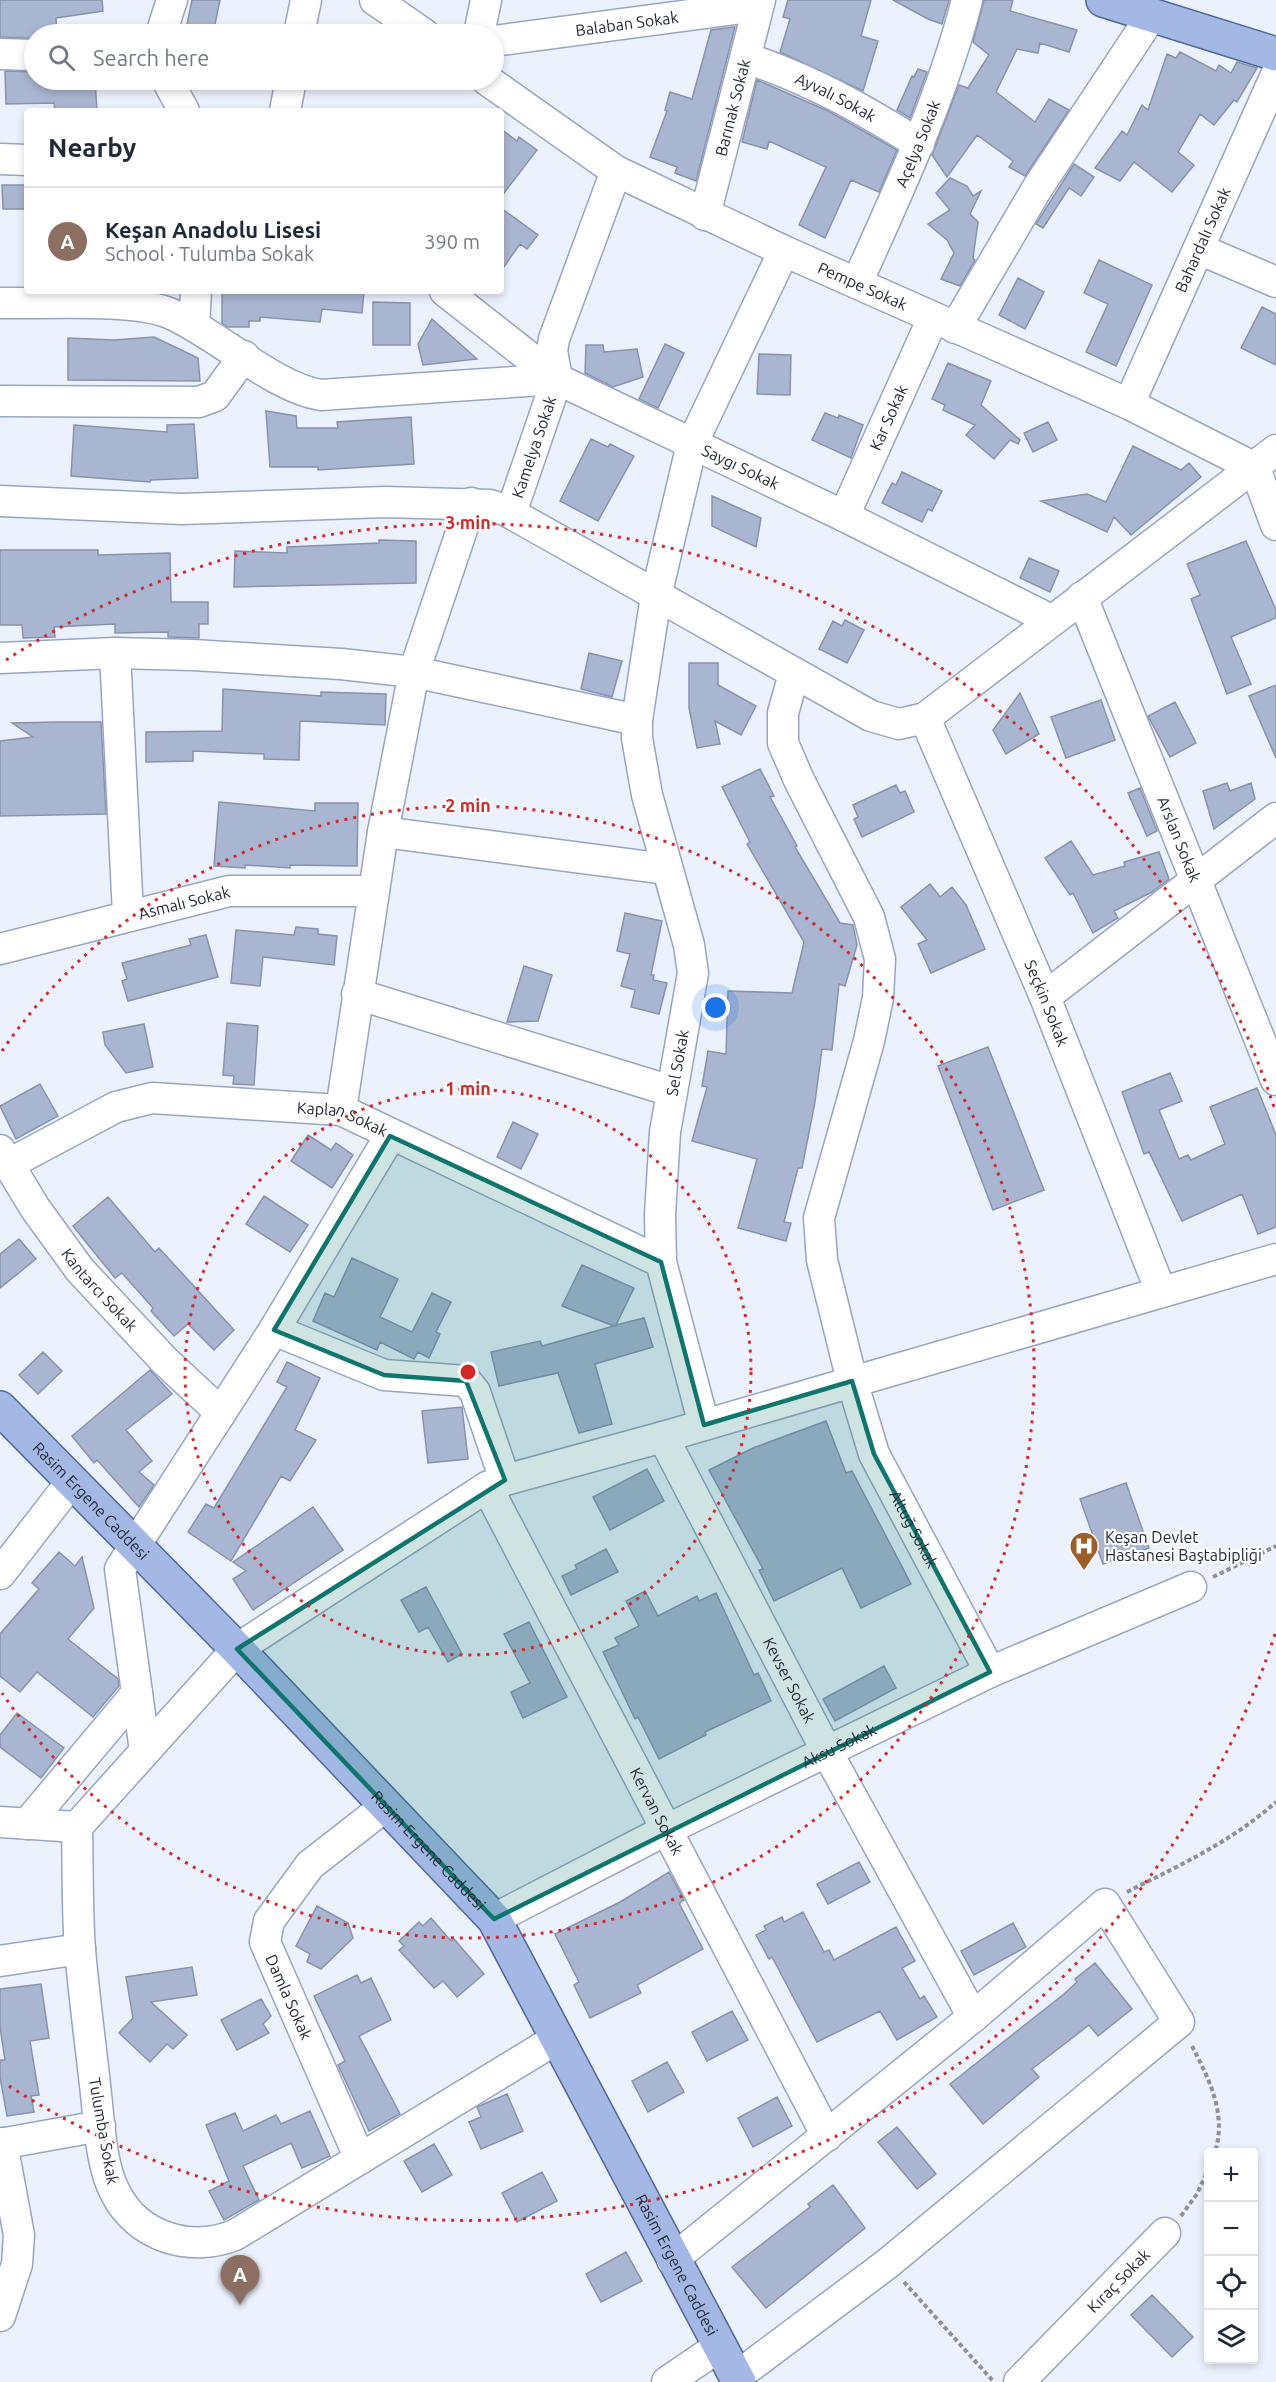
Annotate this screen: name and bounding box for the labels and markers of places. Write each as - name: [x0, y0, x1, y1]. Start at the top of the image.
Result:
- centre of rings: [458, 1362, 478, 1382]
- place label: Keşan Devlet Hastanesi Baştabipliği: [1105, 1528, 1262, 1564]
- hospital icon: Keşan Devlet Hastanesi Baştabipliği: [1068, 1530, 1100, 1572]
- pin: A: [220, 2256, 260, 2305]

